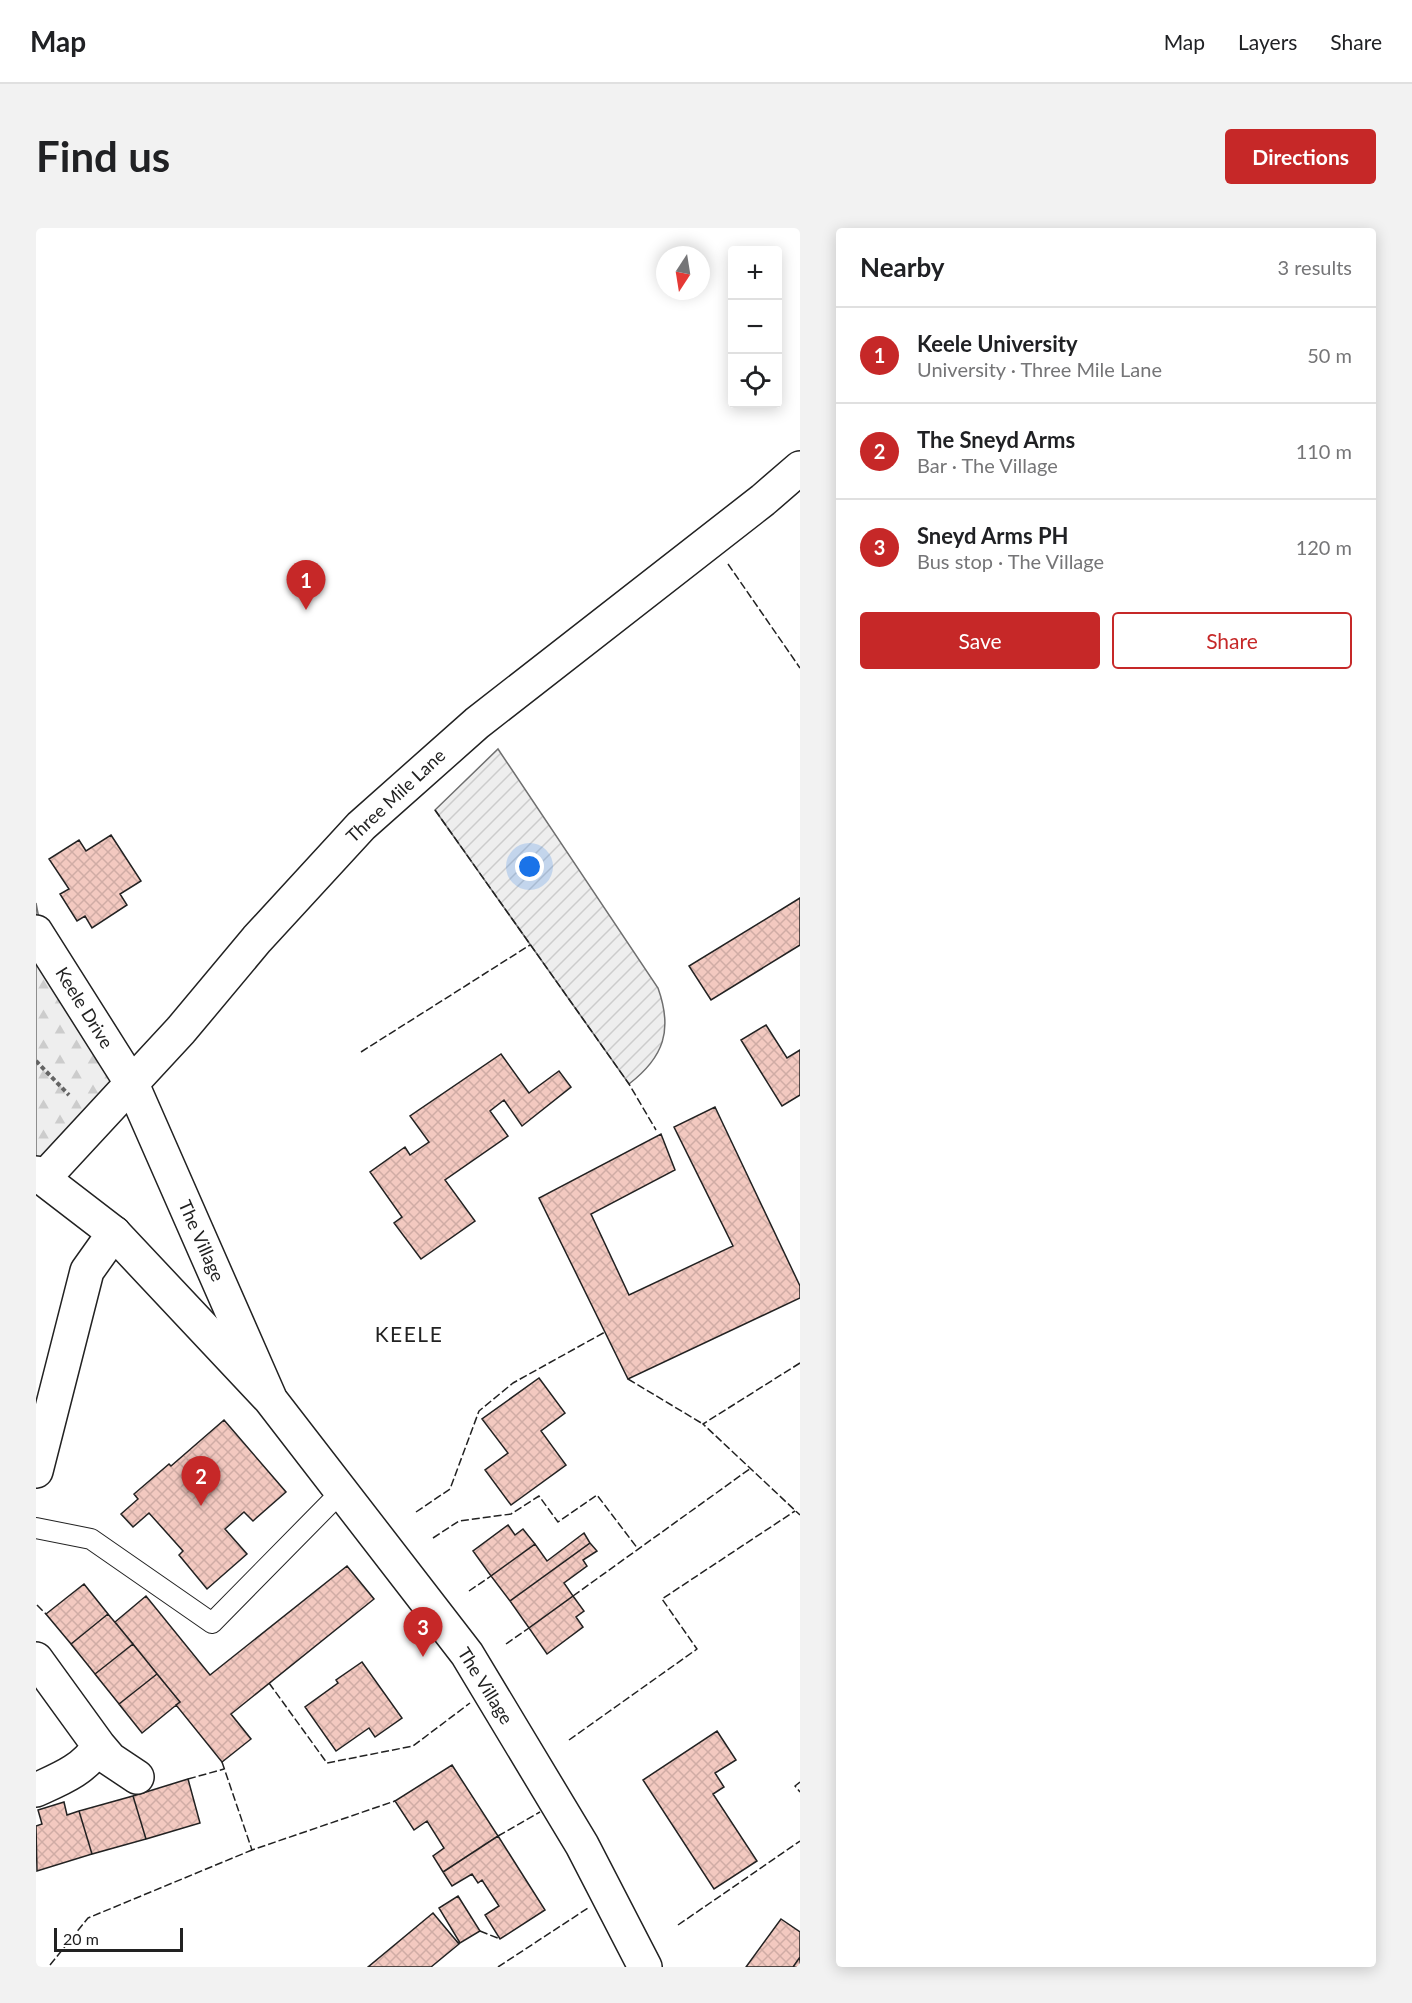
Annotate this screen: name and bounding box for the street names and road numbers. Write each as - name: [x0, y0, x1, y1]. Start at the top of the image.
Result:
- street label: Three Mile Lane: [341, 744, 449, 847]
- street label: Keele Drive: [51, 963, 118, 1052]
- street label: The Village: [174, 1197, 230, 1285]
- street label: The Village: [454, 1643, 518, 1728]

